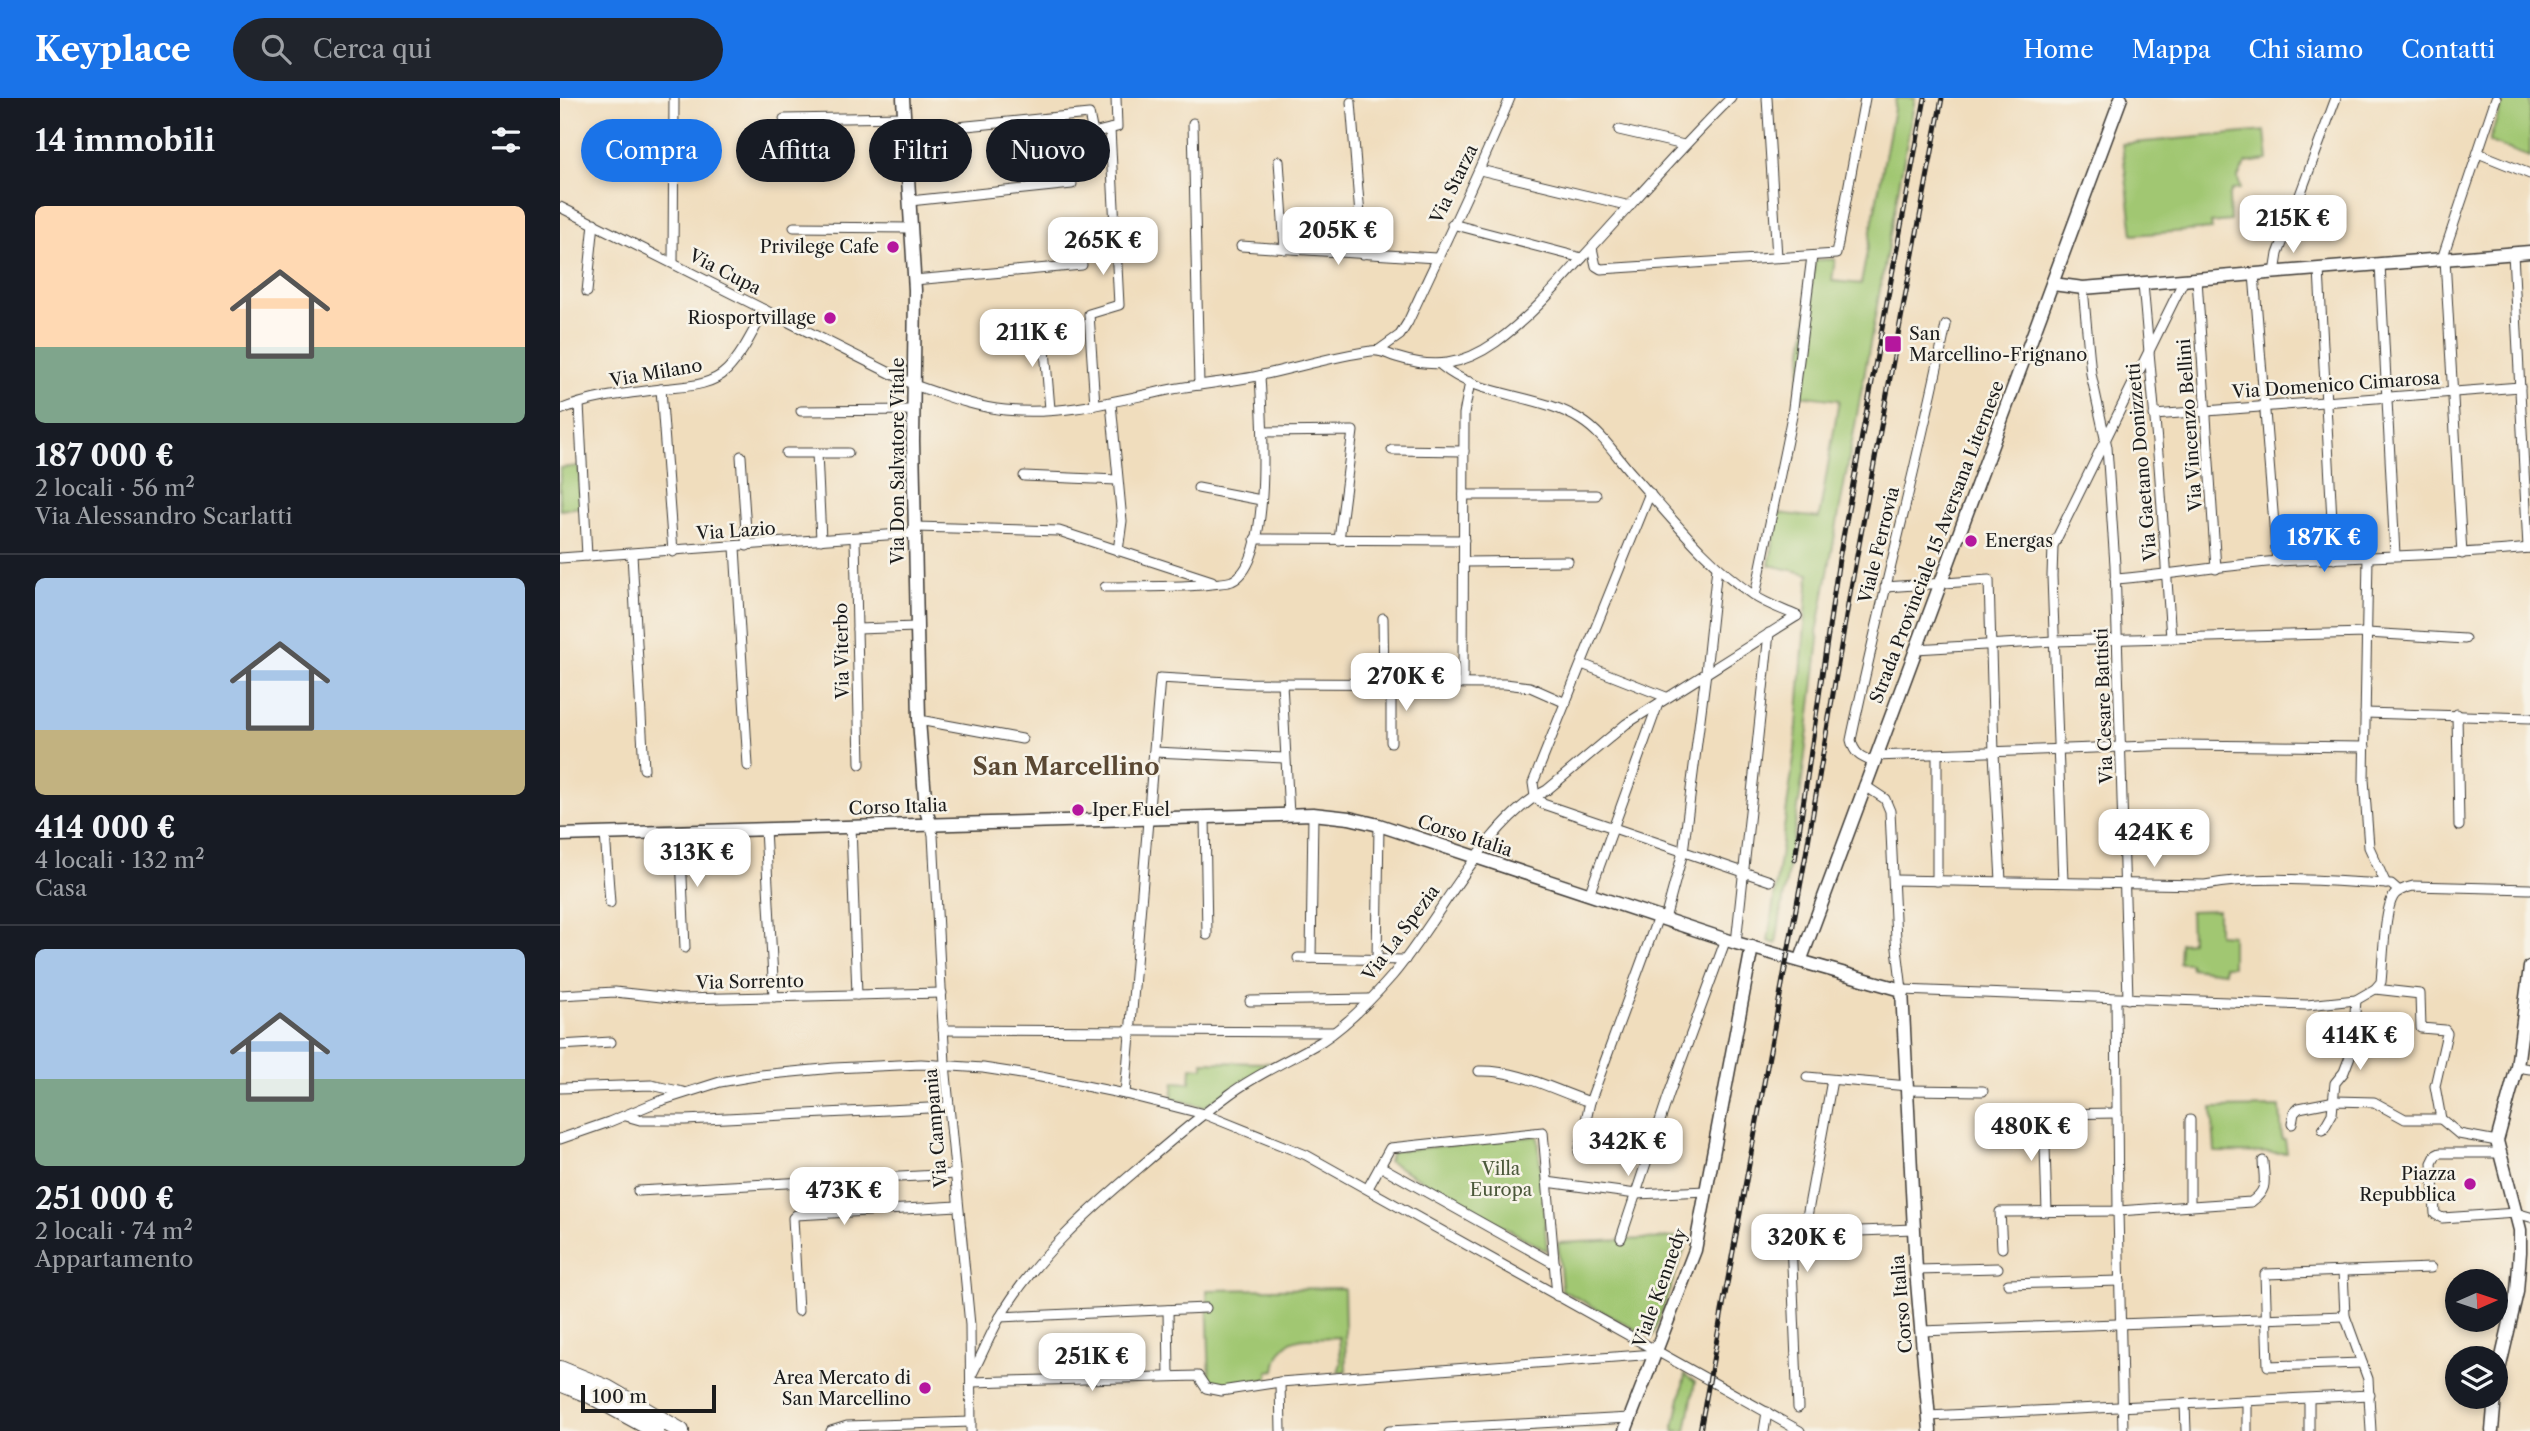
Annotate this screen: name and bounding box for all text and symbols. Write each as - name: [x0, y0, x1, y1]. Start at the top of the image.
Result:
- search box: [233, 18, 723, 81]
- text: Keyplace: [35, 29, 191, 70]
- icon: search: [257, 30, 295, 68]
- text: Cerca qui: [313, 33, 432, 65]
- text: Home: [2023, 35, 2094, 64]
- text: Mappa: [2132, 35, 2211, 64]
- text: Chi siamo: [2249, 35, 2363, 64]
- text: Contatti: [2401, 35, 2495, 64]
- chip: Compra: [581, 119, 722, 182]
- chip: Affitta: [736, 119, 855, 182]
- chip: Filtri: [869, 119, 972, 182]
- chip: Nuovo: [986, 119, 1110, 182]
- icon: filters: [487, 121, 525, 159]
- text: 14 immobili: [35, 122, 215, 159]
- street label: Via Starza: [1425, 140, 1483, 228]
- pin: 215K €: [2236, 195, 2350, 255]
- text: 215K €: [2256, 204, 2330, 232]
- pin: 205K €: [1281, 208, 1395, 267]
- text: 205K €: [1298, 216, 1378, 244]
- pin: 265K €: [1046, 218, 1160, 277]
- text: 265K €: [1064, 226, 1142, 254]
- place label: Privilege Cafe: [760, 236, 879, 258]
- marker: Privilege Cafe: [885, 239, 901, 255]
- street label: Via Cupa: [684, 244, 765, 300]
- icon: home: [217, 251, 343, 377]
- place label: Riosportvillage: [688, 307, 816, 329]
- marker: Riosportvillage: [822, 310, 838, 326]
- pin: 211K €: [975, 310, 1089, 369]
- text: 211K €: [996, 318, 1068, 346]
- place label: San Marcellino-Frignano: [1909, 323, 2087, 366]
- marker: San Marcellino-Frignano: [1883, 334, 1903, 354]
- street label: Via Vincenzo Bellini: [2173, 337, 2207, 513]
- street label: Via Milano: [607, 354, 704, 392]
- street label: Via Don Salvatore Vitale: [887, 358, 909, 565]
- street label: Via Gaetano Donizzetti: [2122, 362, 2162, 563]
- street label: Via Domenico Cimarosa: [2230, 367, 2441, 403]
- street label: Strada Provinciale 15 Aversana Liternese: [1865, 378, 2009, 706]
- text: 187 000 €: [35, 437, 174, 474]
- text: 2 locali · 56 m²: [35, 474, 195, 502]
- street label: Viale Ferrovia: [1854, 484, 1904, 607]
- text: Via Alessandro Scarlatti: [35, 502, 292, 530]
- pin: 187K €: [2267, 514, 2381, 574]
- street label: Via Lazio: [695, 517, 776, 545]
- text: 187K €: [2287, 523, 2361, 551]
- place label: Energas: [1985, 530, 2053, 552]
- marker: Energas: [1963, 533, 1979, 549]
- street label: Via Viterbo: [830, 603, 854, 700]
- icon: home: [217, 623, 343, 749]
- street label: Via Cesare Battisti: [2090, 627, 2118, 785]
- pin: 270K €: [1349, 654, 1463, 713]
- text: 270K €: [1367, 662, 1445, 690]
- district label: San Marcellino: [973, 752, 1160, 781]
- street label: Corso Italia: [848, 794, 948, 820]
- place label: Iper Fuel: [1092, 799, 1170, 821]
- marker: Iper Fuel: [1070, 802, 1086, 818]
- text: 414 000 €: [35, 809, 176, 846]
- street label: Corso Italia: [1415, 810, 1516, 862]
- pin: 424K €: [2097, 810, 2211, 869]
- text: 424K €: [2114, 818, 2194, 846]
- pin: 313K €: [640, 830, 754, 889]
- text: 313K €: [660, 838, 734, 866]
- text: 4 locali · 132 m²: [35, 846, 205, 874]
- text: Casa: [35, 874, 87, 902]
- street label: Via La Spezia: [1357, 880, 1445, 986]
- street label: Via Sorrento: [695, 970, 804, 994]
- icon: home: [217, 994, 343, 1120]
- pin: 414K €: [2303, 1012, 2417, 1072]
- text: 414K €: [2322, 1021, 2398, 1049]
- street label: Via Campania: [920, 1067, 952, 1189]
- pin: 480K €: [1974, 1104, 2088, 1163]
- text: 480K €: [1991, 1112, 2071, 1140]
- pin: 342K €: [1571, 1118, 1685, 1178]
- text: 342K €: [1589, 1127, 1667, 1155]
- park label: Villa Europa: [1470, 1158, 1533, 1201]
- place label: Piazza Repubblica: [2359, 1163, 2457, 1206]
- pin: 473K €: [787, 1168, 901, 1227]
- text: 473K €: [806, 1176, 882, 1204]
- marker: Piazza Repubblica: [2462, 1176, 2478, 1192]
- text: 251 000 €: [35, 1180, 174, 1217]
- pin: 320K €: [1750, 1214, 1864, 1274]
- text: 2 locali · 74 m²: [35, 1217, 193, 1245]
- text: 320K €: [1767, 1223, 1847, 1251]
- street label: Viale Kennedy: [1628, 1224, 1692, 1352]
- text: Appartamento: [35, 1245, 193, 1273]
- street label: Corso Italia: [1887, 1253, 1917, 1354]
- north arrow: [2445, 1269, 2508, 1332]
- map controls: [2445, 1269, 2508, 1409]
- pin: 251K €: [1035, 1334, 1149, 1393]
- text: 251K €: [1055, 1342, 1129, 1370]
- button: layers: [2445, 1346, 2508, 1409]
- place label: Area Mercato di San Marcellino: [772, 1367, 912, 1410]
- marker: Area Mercato di San Marcellino: [917, 1380, 933, 1396]
- scale bar: [581, 1382, 716, 1414]
- text: 100 m: [592, 1385, 647, 1408]

